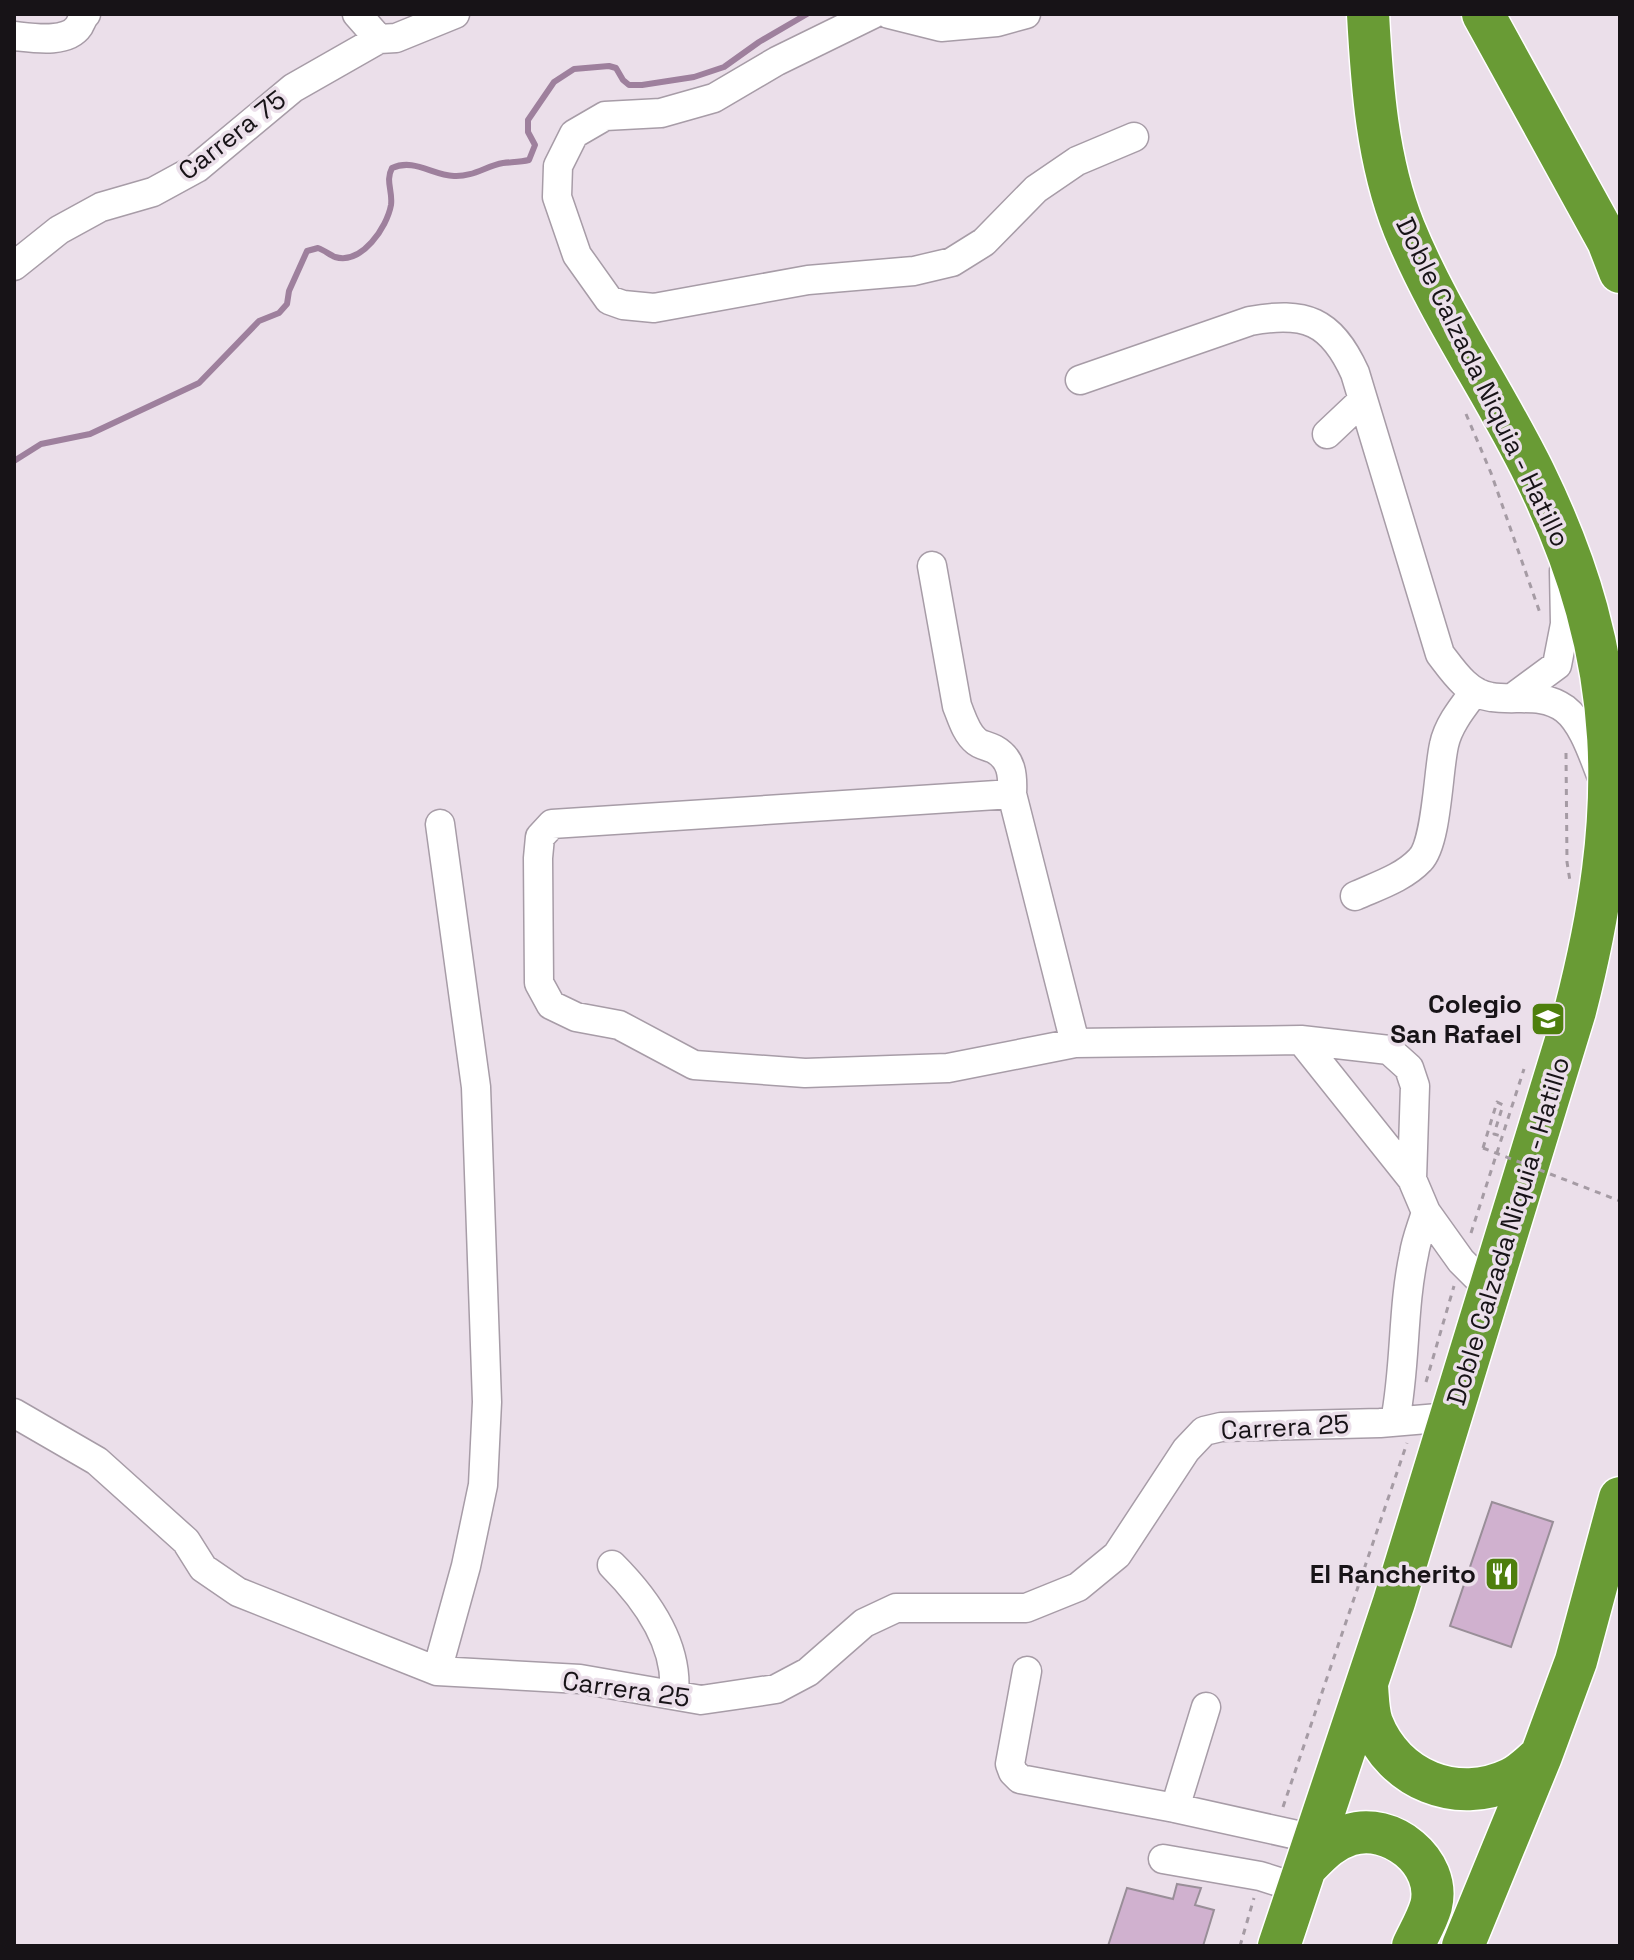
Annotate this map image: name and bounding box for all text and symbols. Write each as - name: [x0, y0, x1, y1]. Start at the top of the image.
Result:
- street label: Carrera 75: [171, 82, 293, 188]
- street label: Doble Calzada Niquia - Hatillo: [1388, 212, 1578, 552]
- place label: Colegio San Rafael: [1390, 987, 1522, 1051]
- school or university icon: Colegio San Rafael: [1529, 1000, 1567, 1038]
- street label: Doble Calzada Niquia - Hatillo: [1439, 1053, 1577, 1409]
- street label: Carrera 25: [1220, 1407, 1350, 1447]
- restaurant icon: El Rancherito: [1483, 1555, 1521, 1593]
- place label: El Rancherito: [1310, 1557, 1476, 1591]
- street label: Carrera 25: [560, 1663, 692, 1715]

